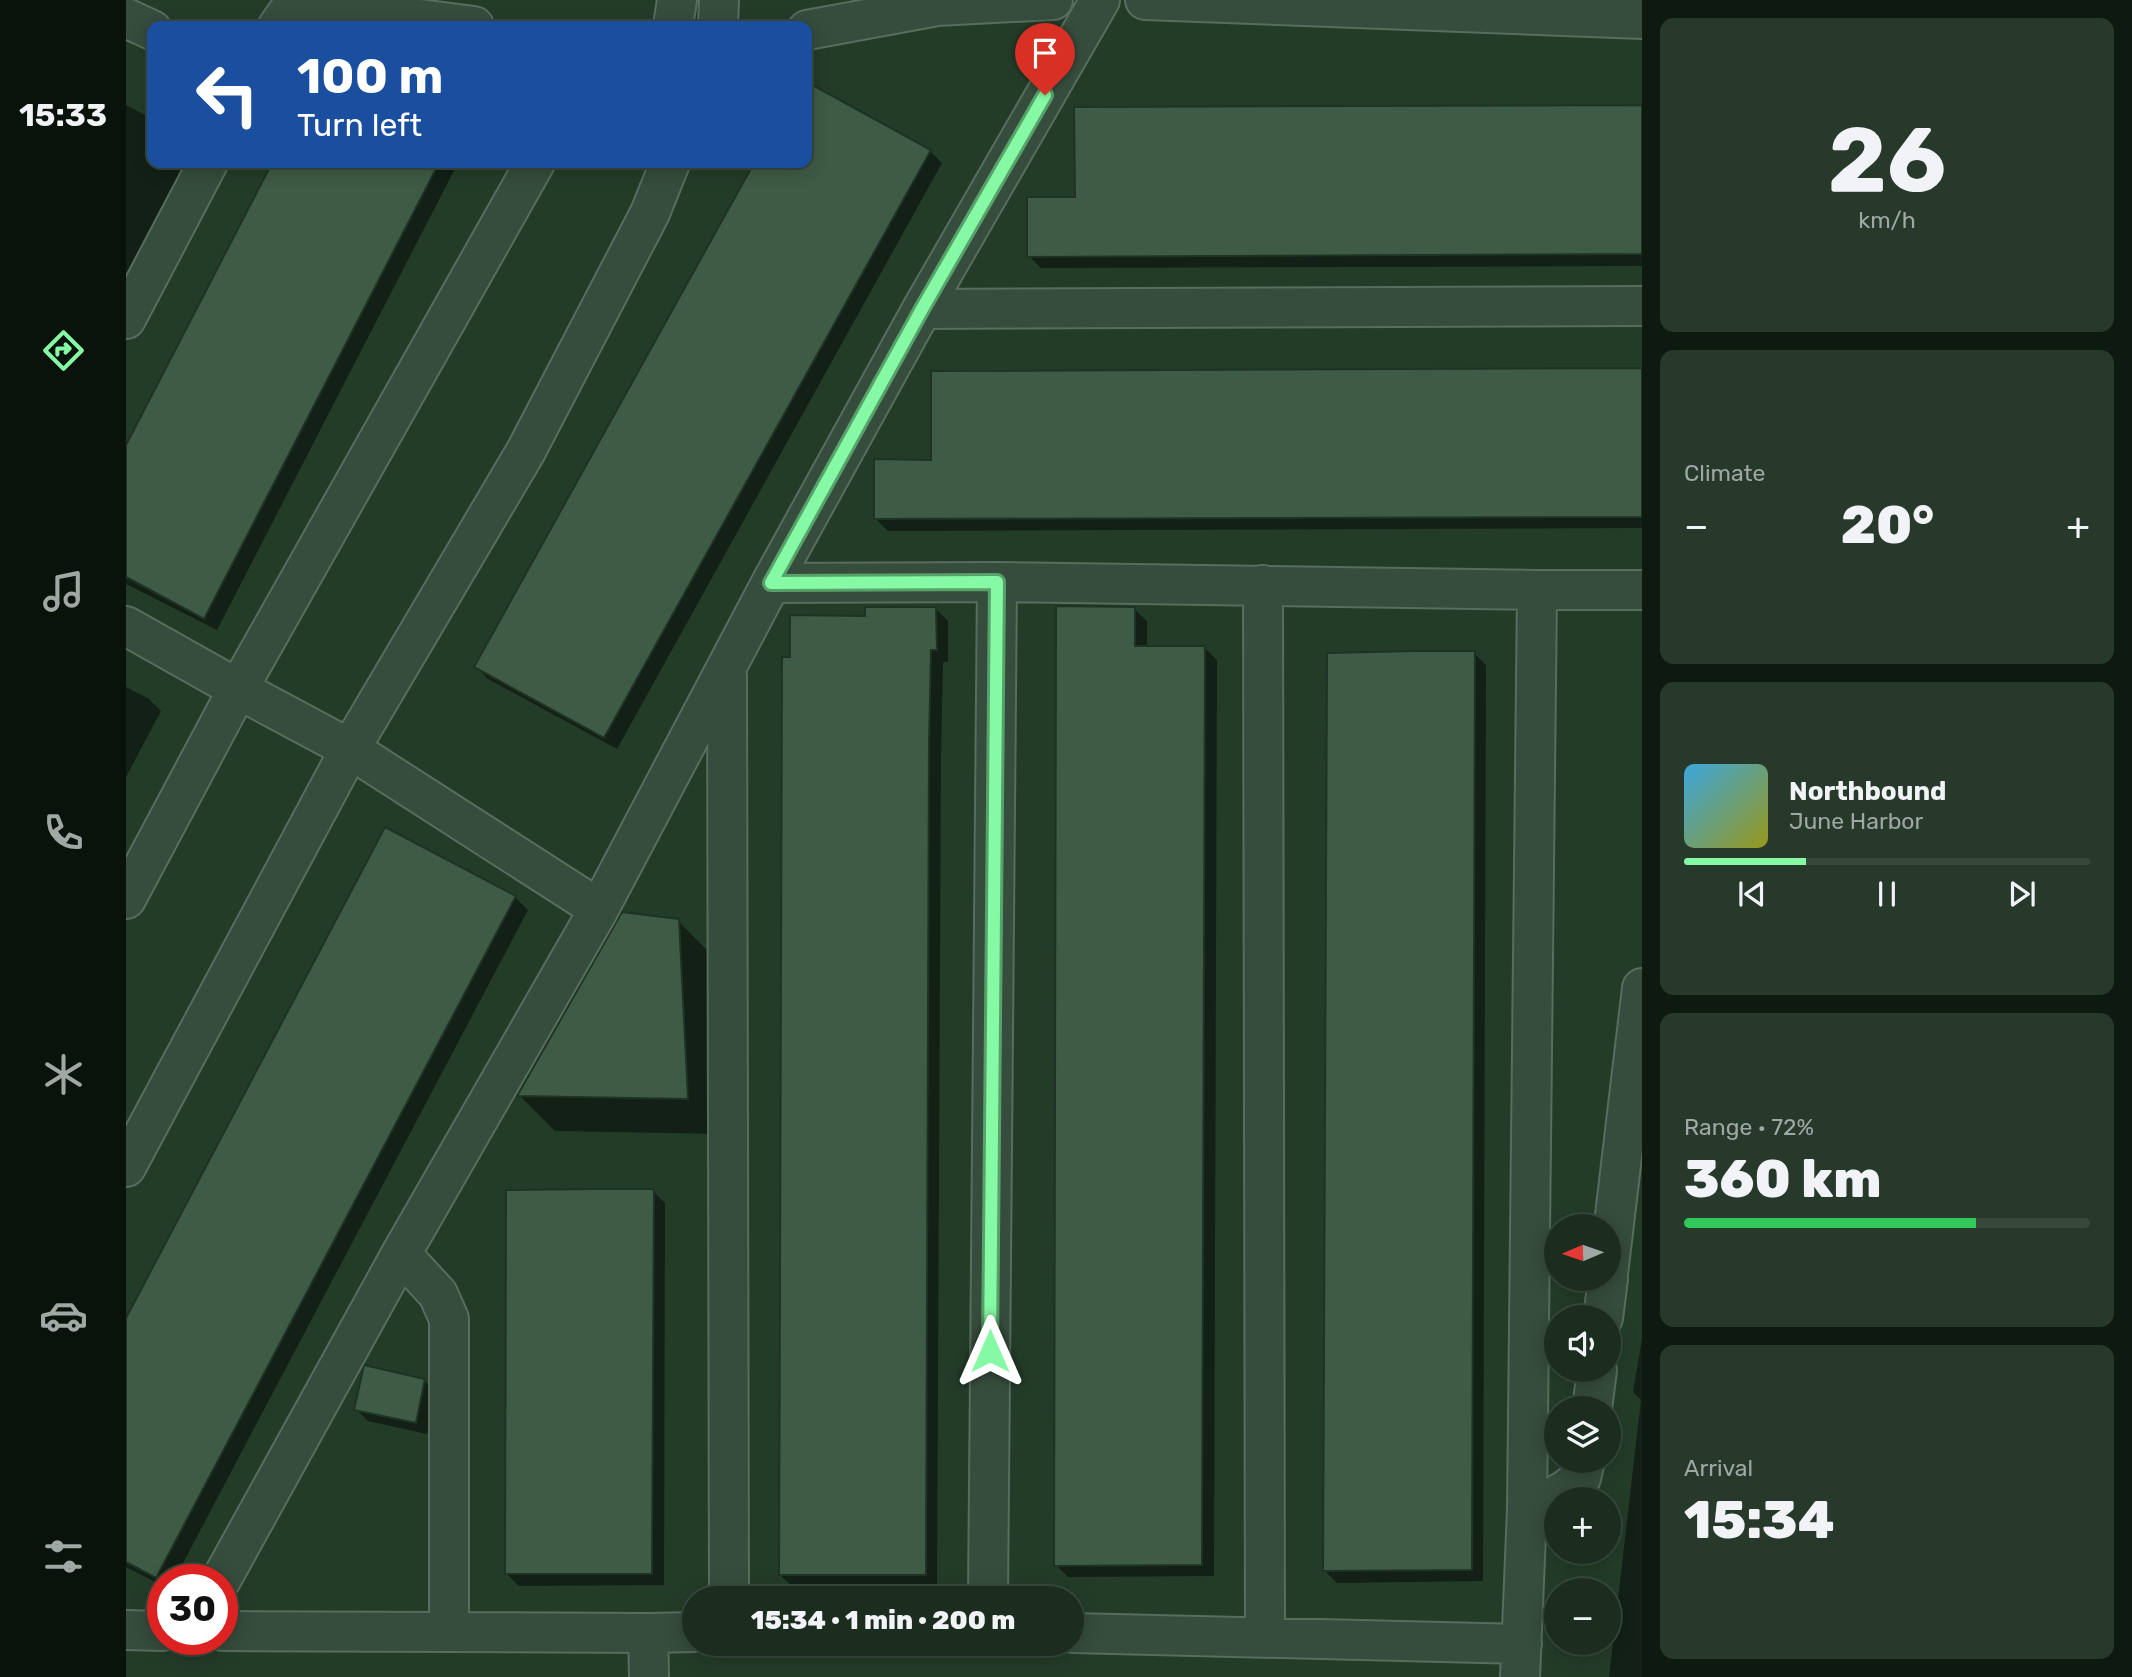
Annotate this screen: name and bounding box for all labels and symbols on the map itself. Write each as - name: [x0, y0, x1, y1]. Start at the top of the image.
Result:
- pin: [1015, 23, 1075, 95]
- north arrow: [1544, 1214, 1620, 1292]
- position arrow: [953, 1314, 1027, 1388]
- speed limit sign: 30: [147, 1564, 238, 1655]

